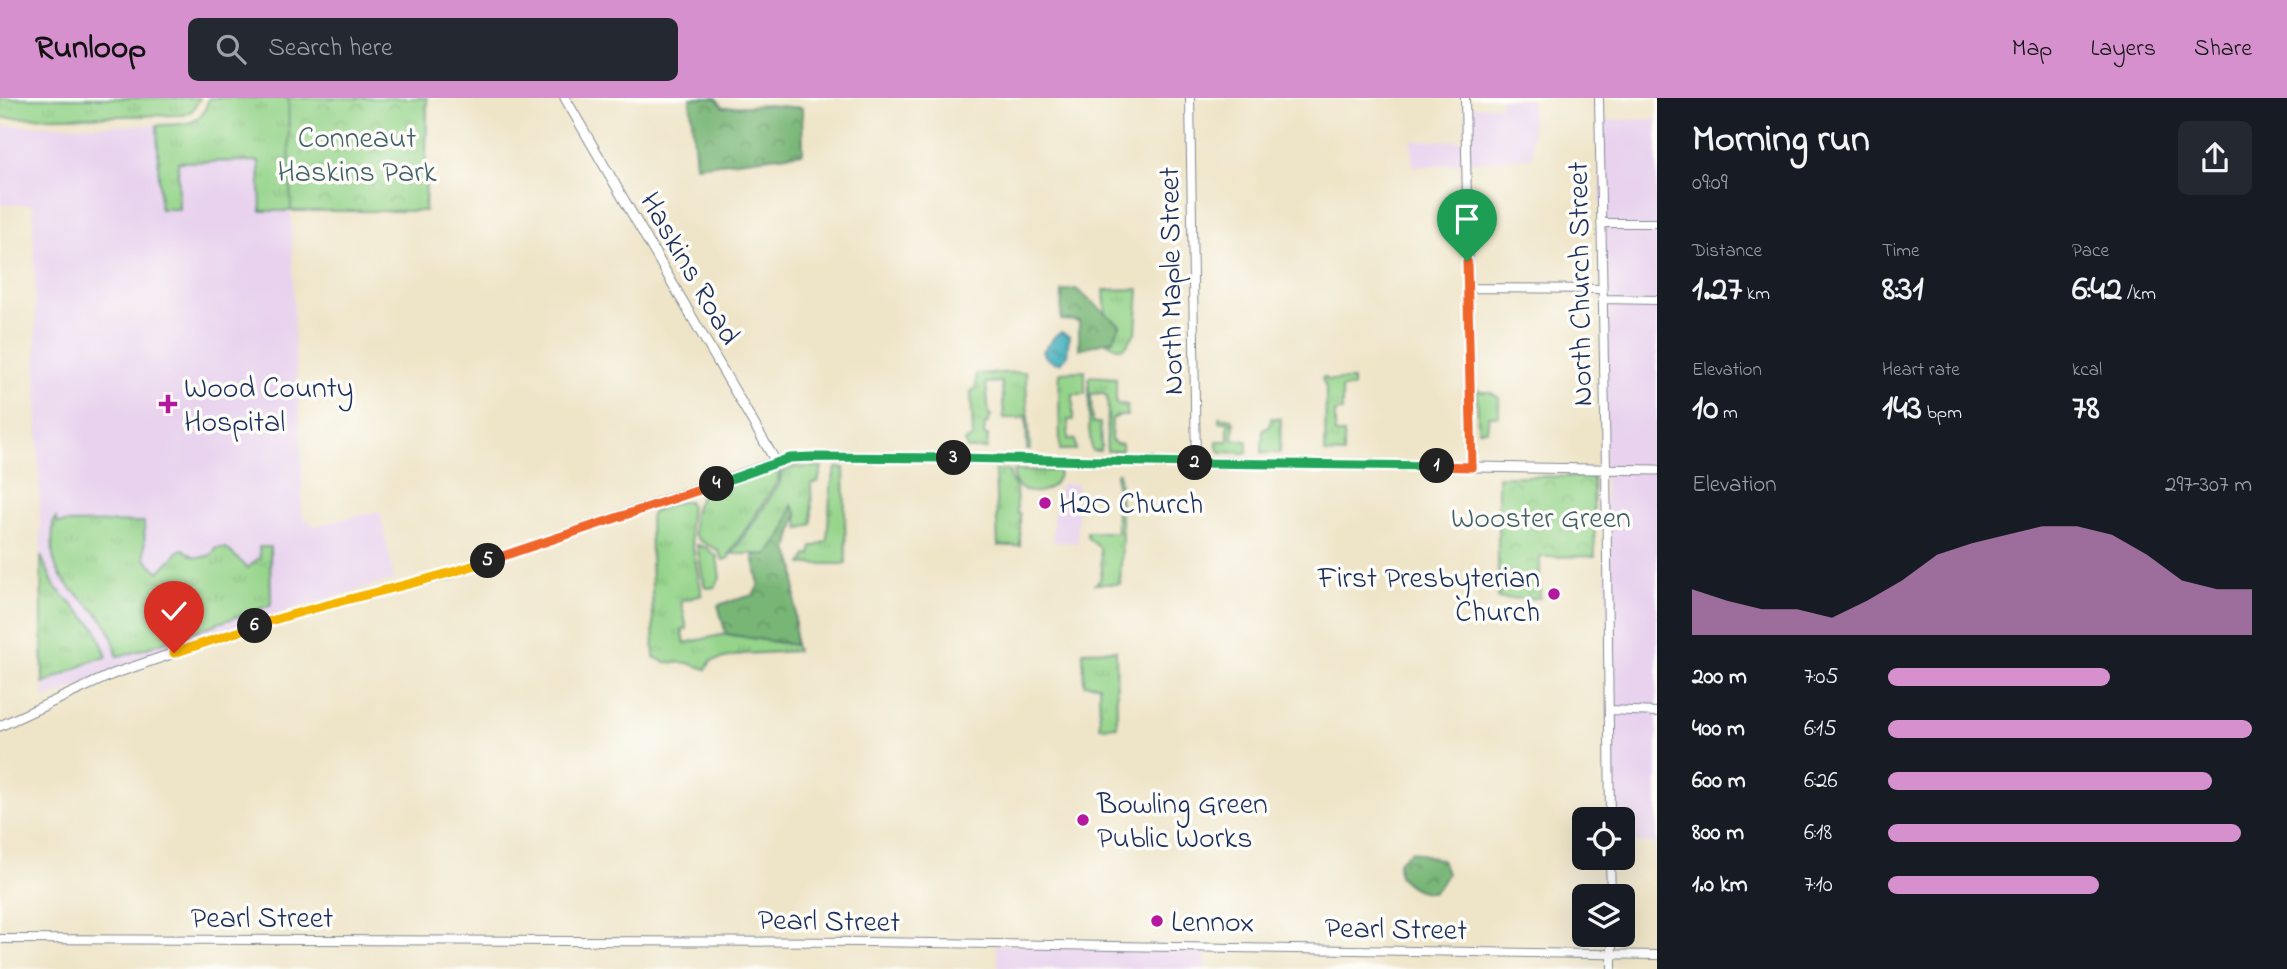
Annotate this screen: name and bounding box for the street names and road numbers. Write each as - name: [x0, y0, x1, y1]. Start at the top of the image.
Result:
- street label: North Church Street: [1558, 161, 1606, 407]
- street label: North Maple Street: [1149, 166, 1197, 396]
- street label: Haskins Road: [627, 185, 750, 354]
- street label: Pearl Street: [191, 898, 333, 942]
- street label: Pearl Street: [757, 900, 901, 946]
- street label: Pearl Street: [1324, 908, 1468, 954]

